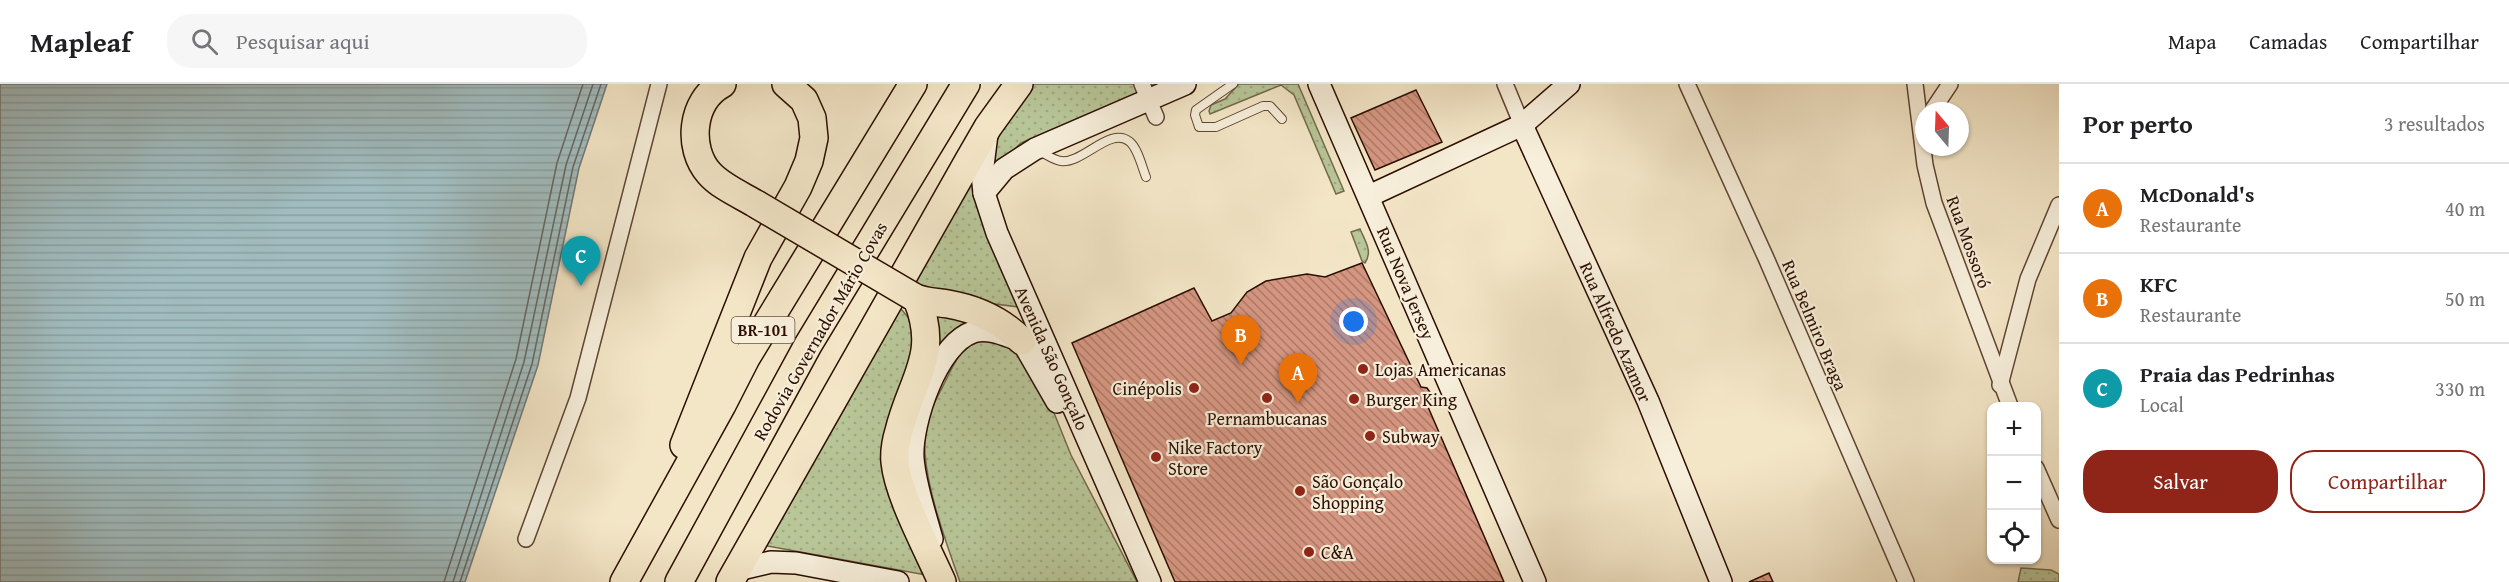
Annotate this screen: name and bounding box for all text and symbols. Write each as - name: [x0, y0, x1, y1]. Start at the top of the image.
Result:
- search box: [167, 14, 587, 68]
- text: Mapleaf: [30, 21, 131, 62]
- icon: search: [188, 25, 221, 58]
- text: Pesquisar aqui: [236, 25, 370, 57]
- text: Mapa: [2168, 26, 2216, 57]
- text: Camadas: [2249, 26, 2327, 57]
- text: Compartilhar: [2360, 26, 2479, 57]
- north arrow: [1915, 102, 1969, 156]
- text: Por perto: [2083, 104, 2193, 143]
- text: 3 resultados: [2384, 109, 2485, 138]
- text: McDonald's: [2140, 178, 2254, 210]
- street label: Rua Mossoró: [1940, 192, 1998, 292]
- text: A: [2096, 194, 2109, 223]
- text: 40 m: [2445, 194, 2485, 223]
- text: Restaurante: [2140, 210, 2241, 239]
- street label: Rodovia Governador Mário Covas: [746, 216, 894, 446]
- street label: Rua Nova Jersey: [1370, 222, 1442, 344]
- pin: C: [562, 236, 600, 286]
- street label: Rua Belmiro Braga: [1775, 255, 1855, 395]
- street label: Rua Alfredo Azamor: [1573, 257, 1659, 407]
- text: KFC: [2140, 268, 2178, 300]
- street label: Avenida São Gonçalo: [1008, 282, 1096, 434]
- text: B: [2096, 284, 2109, 313]
- text: 50 m: [2445, 284, 2485, 313]
- text: Restaurante: [2140, 300, 2241, 329]
- your location: [1339, 307, 1368, 336]
- pin: B: [1222, 316, 1260, 365]
- road number: BR-101: [732, 317, 795, 343]
- pin: A: [1278, 354, 1318, 403]
- place label: Lojas Americanas: [1375, 356, 1506, 383]
- text: Praia das Pedrinhas: [2140, 358, 2335, 390]
- marker: Lojas Americanas: [1356, 362, 1370, 376]
- text: C: [2097, 374, 2108, 403]
- text: 330 m: [2435, 374, 2485, 403]
- place label: Cinépolis: [1112, 375, 1182, 402]
- marker: Cinépolis: [1187, 381, 1201, 395]
- place label: Burger King: [1366, 386, 1457, 413]
- text: Local: [2140, 390, 2184, 419]
- marker: Pernambucanas: [1260, 391, 1274, 405]
- marker: Burger King: [1347, 392, 1361, 406]
- map controls: [1987, 402, 2041, 564]
- button: +: [1987, 402, 2041, 456]
- place label: Pernambucanas: [1207, 405, 1327, 432]
- place label: Subway: [1382, 423, 1440, 450]
- marker: Subway: [1363, 429, 1377, 443]
- place label: Nike Factory Store: [1168, 434, 1263, 482]
- marker: Nike Factory Store: [1149, 450, 1163, 464]
- button: Salvar: [2083, 450, 2278, 513]
- button: Compartilhar: [2290, 450, 2485, 513]
- button: −: [1987, 456, 2041, 510]
- place label: São Gonçalo Shopping: [1312, 468, 1403, 516]
- marker: São Gonçalo Shopping: [1293, 484, 1307, 498]
- button: locate: [1987, 510, 2041, 564]
- place label: C&A: [1321, 539, 1354, 566]
- marker: C&A: [1302, 545, 1316, 559]

